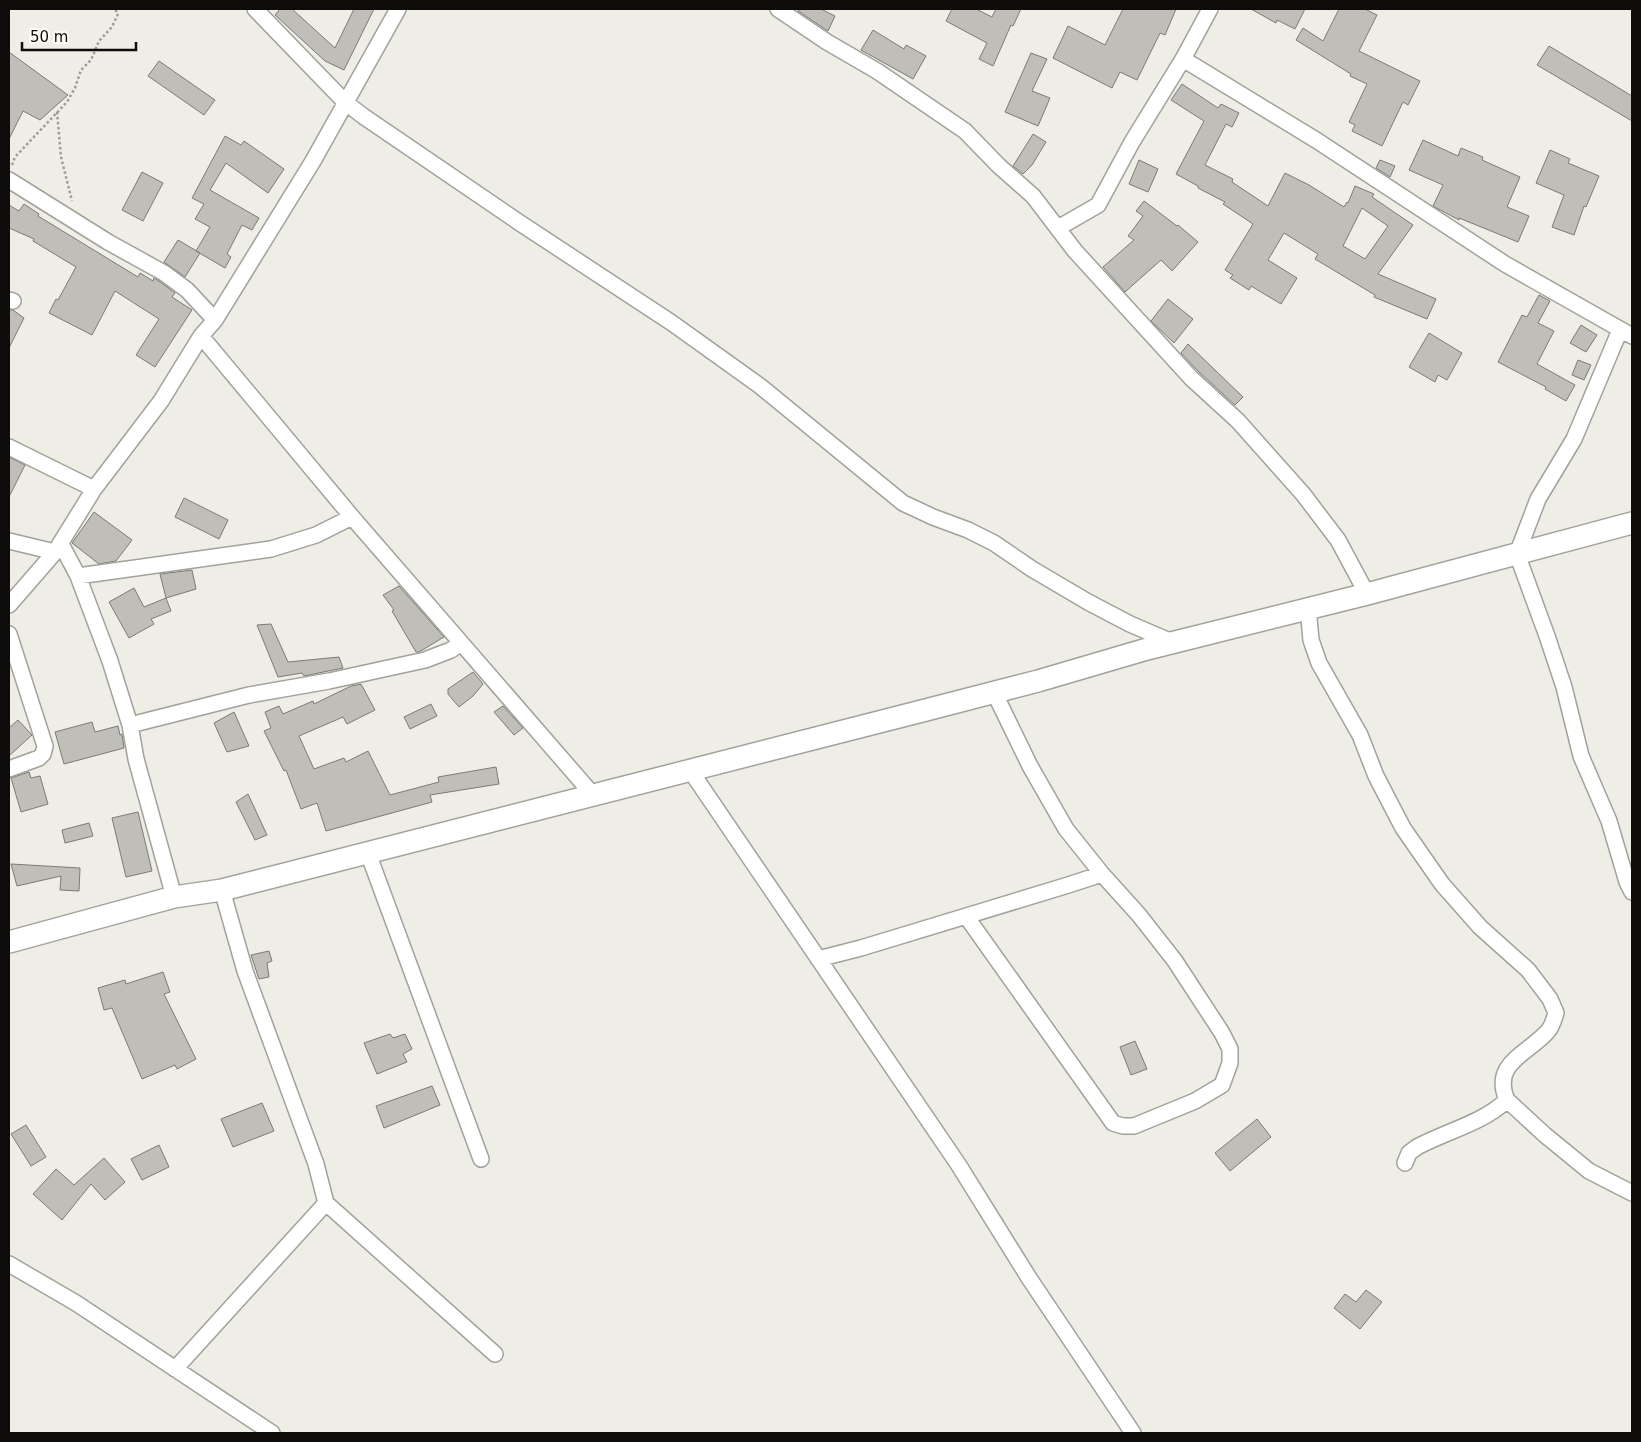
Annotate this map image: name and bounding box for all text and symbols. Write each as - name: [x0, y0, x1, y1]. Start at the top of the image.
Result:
- scale bar: [22, 20, 136, 52]
- text: 50 m: [30, 28, 68, 46]

